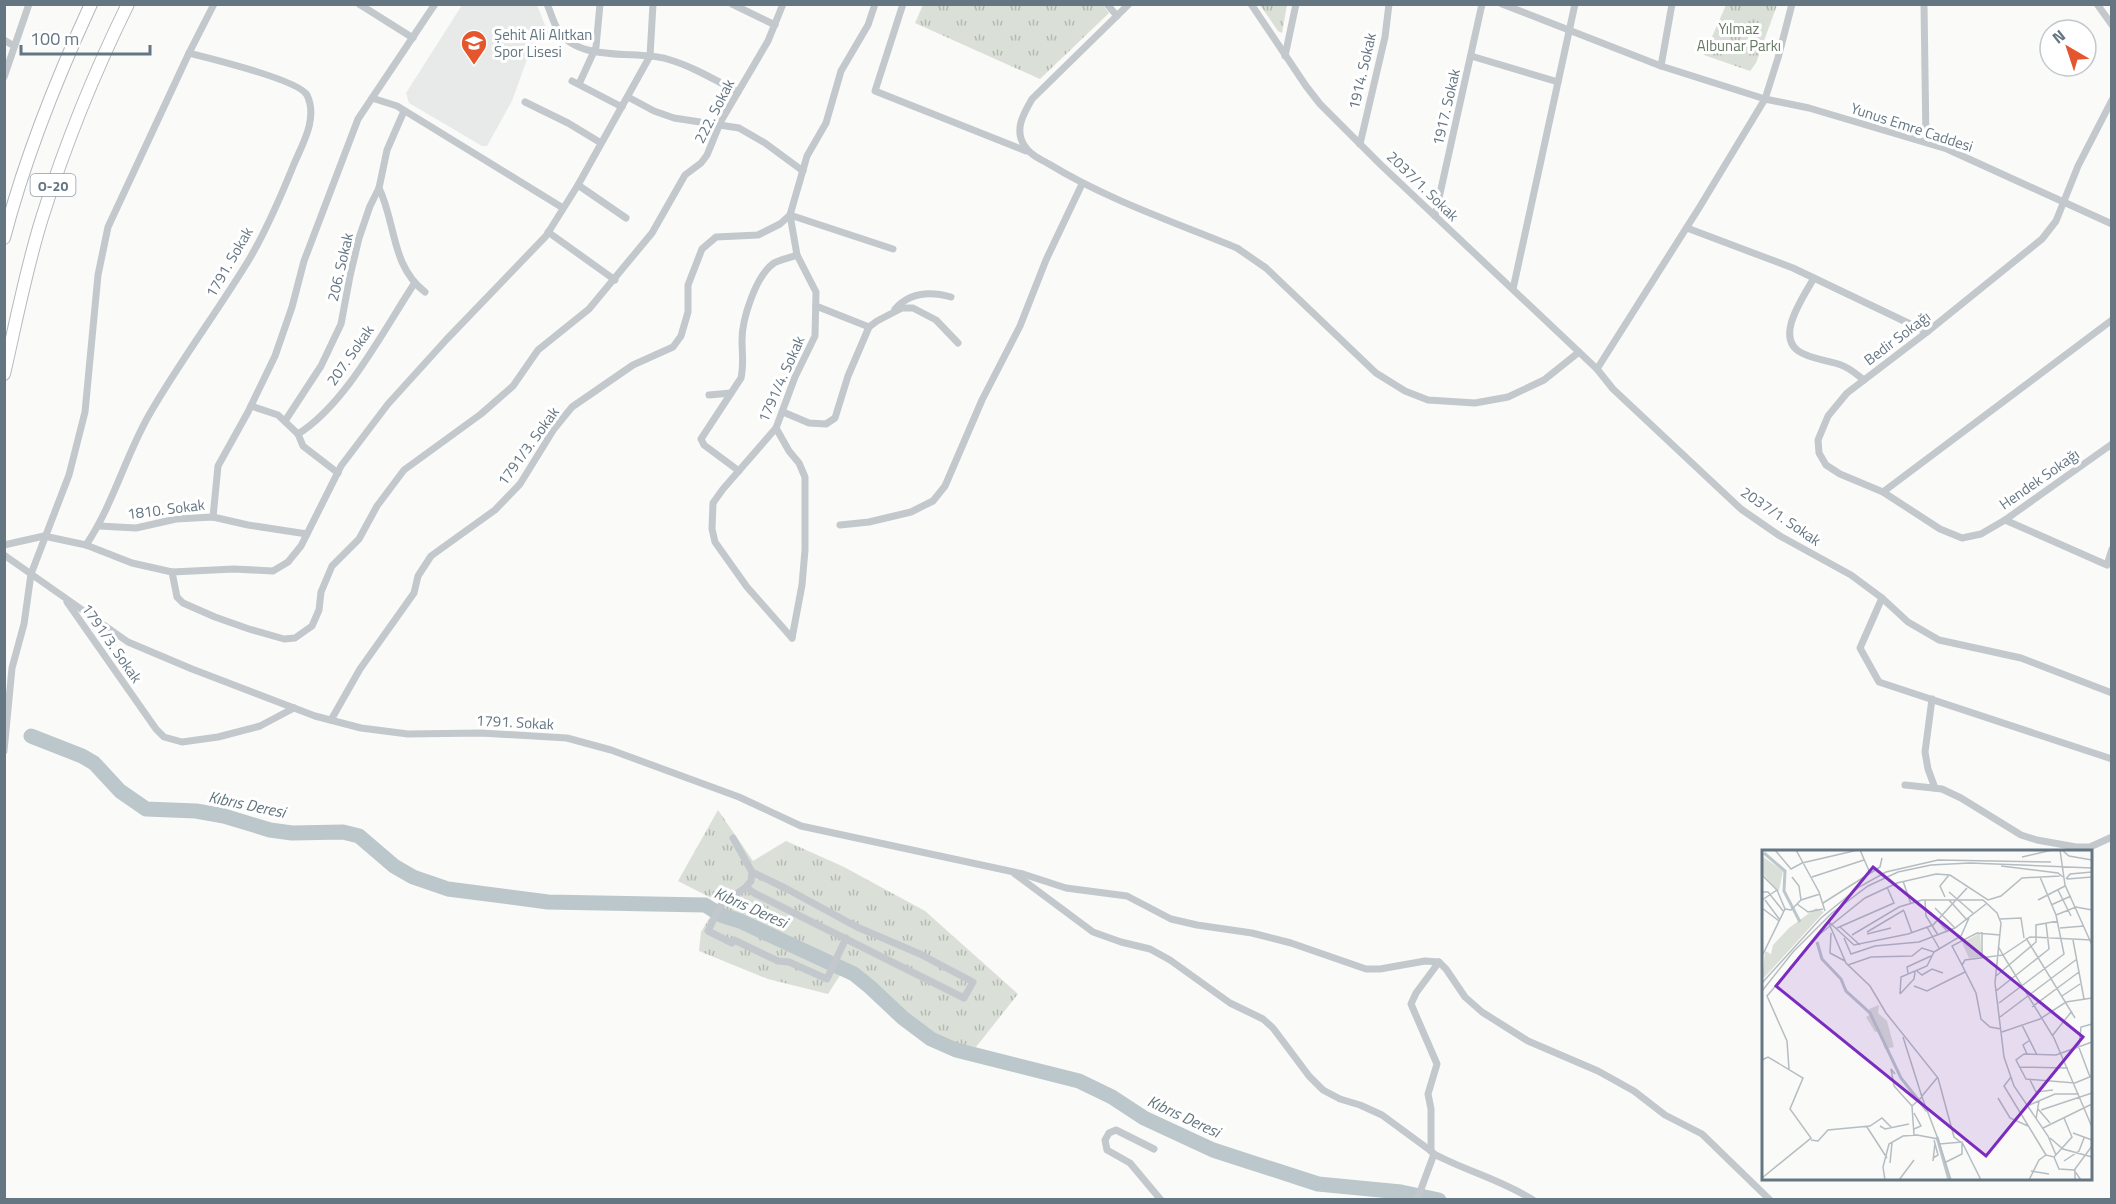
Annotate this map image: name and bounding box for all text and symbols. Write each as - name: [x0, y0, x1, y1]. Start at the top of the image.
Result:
- park label: Yılmaz Albunar Parkı: [1697, 17, 1781, 57]
- scale bar: [21, 18, 150, 56]
- north arrow: [2038, 18, 2098, 78]
- place label: Şehit Ali Alıtkan Spor Lisesi: [494, 23, 592, 63]
- text: N: [2047, 24, 2070, 49]
- text: 100 m: [30, 25, 79, 52]
- school or university icon: Şehit Ali Alıtkan Spor Lisesi: [459, 28, 489, 66]
- street label: 1914. Sokak: [1342, 30, 1382, 112]
- street label: 1917. Sokak: [1426, 66, 1466, 148]
- street label: 222. Sokak: [688, 75, 740, 147]
- street label: Yunus Emre Caddesi: [1848, 96, 1976, 158]
- street label: 2037/1. Sokak: [1382, 146, 1464, 226]
- road number: O-20: [31, 174, 76, 196]
- street label: 1791. Sokak: [200, 222, 258, 302]
- street label: 206. Sokak: [321, 230, 359, 304]
- street label: Bedir Sokağı: [1859, 305, 1935, 371]
- street label: 207. Sokak: [321, 320, 379, 390]
- street label: 1791/4. Sokak: [752, 332, 810, 426]
- street label: 1791/3. Sokak: [491, 402, 565, 490]
- street label: Hendek Sokağı: [1994, 443, 2084, 515]
- street label: 2037/1. Sokak: [1736, 481, 1826, 551]
- street label: 1810. Sokak: [126, 493, 206, 525]
- street label: 1791/3. Sokak: [76, 598, 148, 688]
- street label: 1791. Sokak: [475, 708, 555, 736]
- water label: Kıbrıs Deresi: [206, 784, 289, 824]
- inset map: [1762, 850, 2092, 1180]
- water label: Kıbrıs Deresi: [711, 880, 793, 934]
- water label: Kıbrıs Deresi: [1144, 1089, 1226, 1144]

